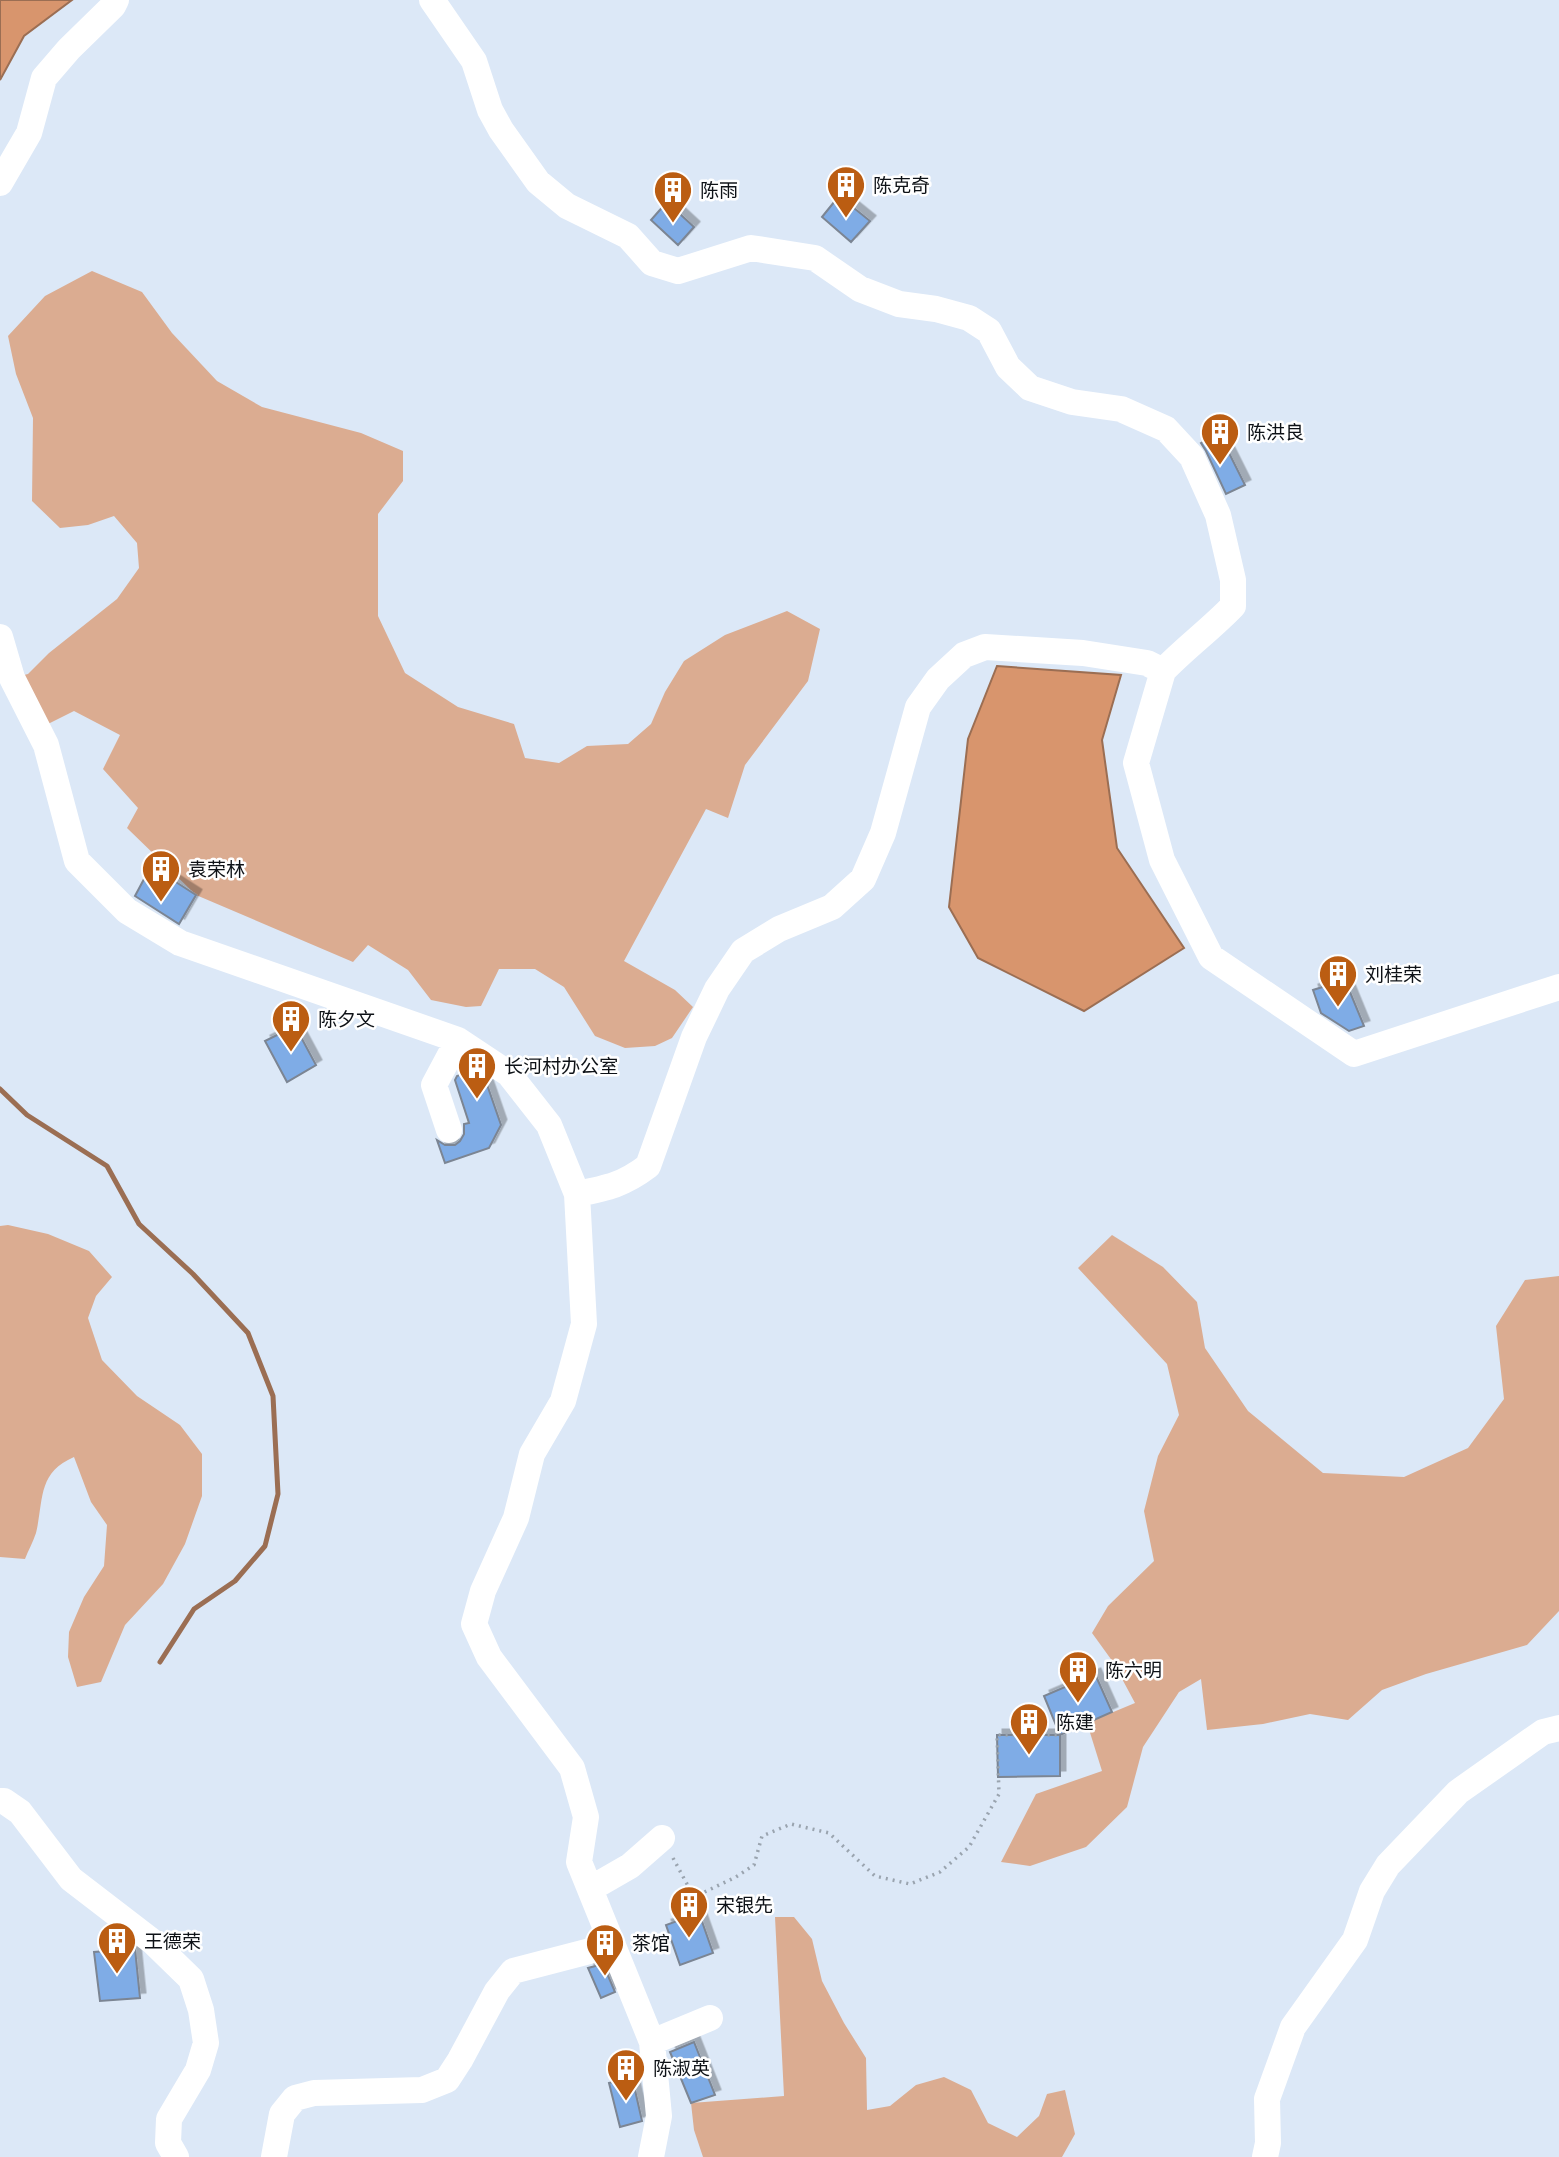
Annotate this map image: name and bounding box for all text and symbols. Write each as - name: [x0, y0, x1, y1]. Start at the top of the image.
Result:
- building icon: 陈克奇: [825, 164, 867, 219]
- building icon: 陈雨: [652, 169, 694, 224]
- place label: 陈克奇: [873, 172, 930, 199]
- place label: 陈雨: [700, 177, 738, 204]
- building icon: 陈洪良: [1199, 411, 1241, 466]
- place label: 陈洪良: [1247, 419, 1304, 446]
- building icon: 袁荣林: [140, 848, 182, 903]
- place label: 袁荣林: [188, 856, 245, 883]
- building icon: 刘桂荣: [1317, 953, 1359, 1008]
- place label: 刘桂荣: [1365, 961, 1422, 988]
- building icon: 陈夕文: [270, 998, 312, 1053]
- place label: 陈夕文: [318, 1006, 375, 1033]
- building icon: 长河村办公室: [456, 1045, 498, 1100]
- place label: 长河村办公室: [504, 1053, 618, 1080]
- building icon: 陈六明: [1057, 1649, 1099, 1704]
- place label: 陈六明: [1105, 1657, 1162, 1684]
- building icon: 陈建: [1008, 1701, 1050, 1756]
- place label: 陈建: [1056, 1709, 1094, 1736]
- building icon: 宋银先: [668, 1884, 710, 1939]
- place label: 宋银先: [716, 1892, 773, 1919]
- building icon: 王德荣: [96, 1920, 138, 1975]
- building icon: 茶馆: [584, 1922, 626, 1977]
- place label: 王德荣: [144, 1928, 201, 1955]
- place label: 茶馆: [632, 1930, 670, 1957]
- building icon: 陈淑英: [605, 2047, 647, 2102]
- place label: 陈淑英: [653, 2055, 710, 2082]

